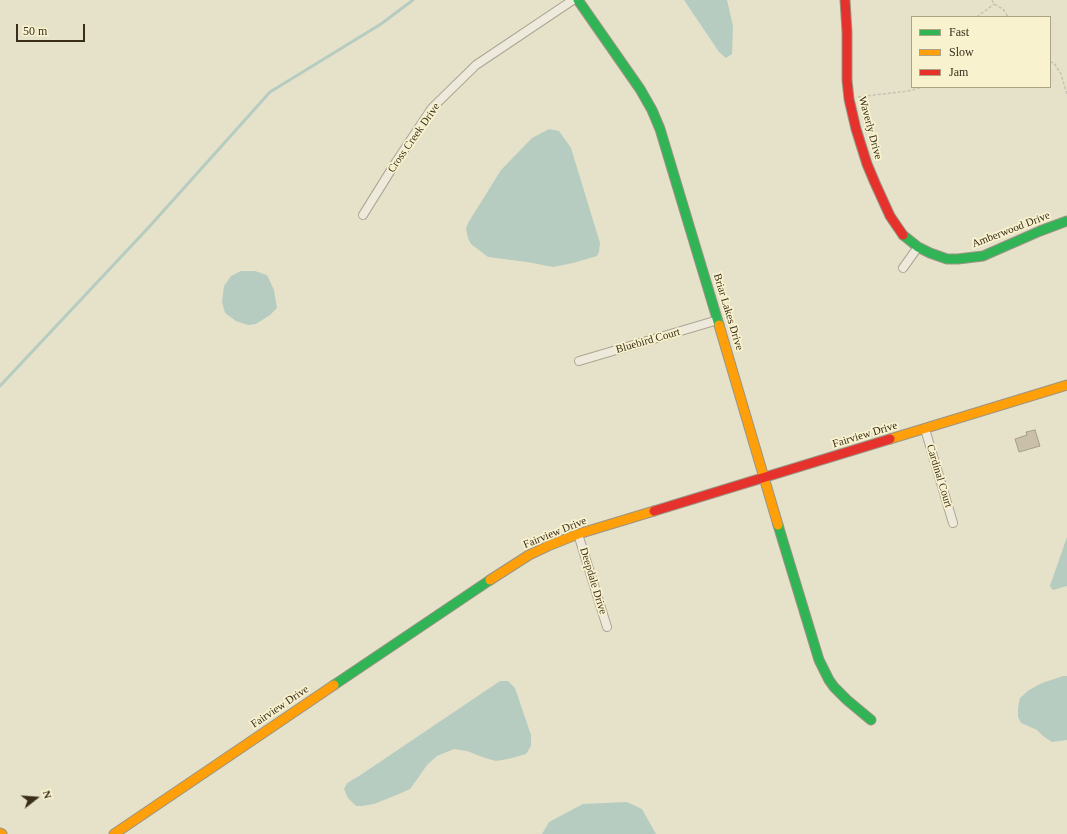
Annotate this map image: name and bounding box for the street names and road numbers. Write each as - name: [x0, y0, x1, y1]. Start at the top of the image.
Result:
- street label: Waverly Drive: [855, 95, 885, 161]
- street label: Cross Creek Drive: [385, 101, 443, 175]
- street label: Amberwood Drive: [970, 209, 1052, 251]
- street label: Briar Lakes Drive: [710, 272, 746, 352]
- street label: Bluebird Court: [614, 326, 682, 356]
- street label: Fairview Drive: [831, 419, 899, 451]
- street label: Cardinal Court: [923, 443, 955, 509]
- street label: Fairview Drive: [522, 514, 588, 552]
- street label: Deepdale Drive: [577, 546, 609, 616]
- street label: Fairview Drive: [249, 683, 311, 731]

